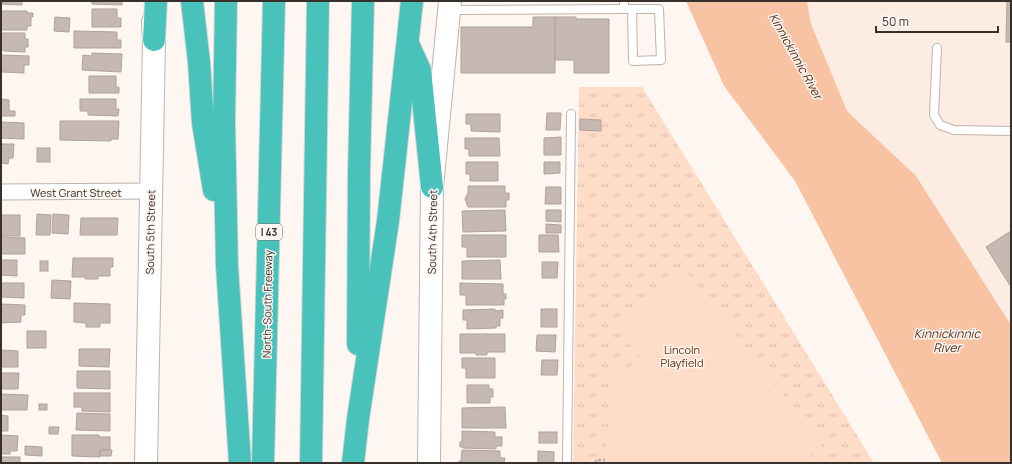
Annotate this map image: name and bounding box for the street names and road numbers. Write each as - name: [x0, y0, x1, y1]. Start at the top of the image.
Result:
- street label: West Grant Street: [30, 185, 122, 200]
- street label: South 5th Street: [142, 189, 158, 275]
- street label: South 4th Street: [424, 189, 440, 275]
- road number: I 43: [256, 224, 282, 240]
- street label: North-South Freeway: [259, 250, 275, 358]

